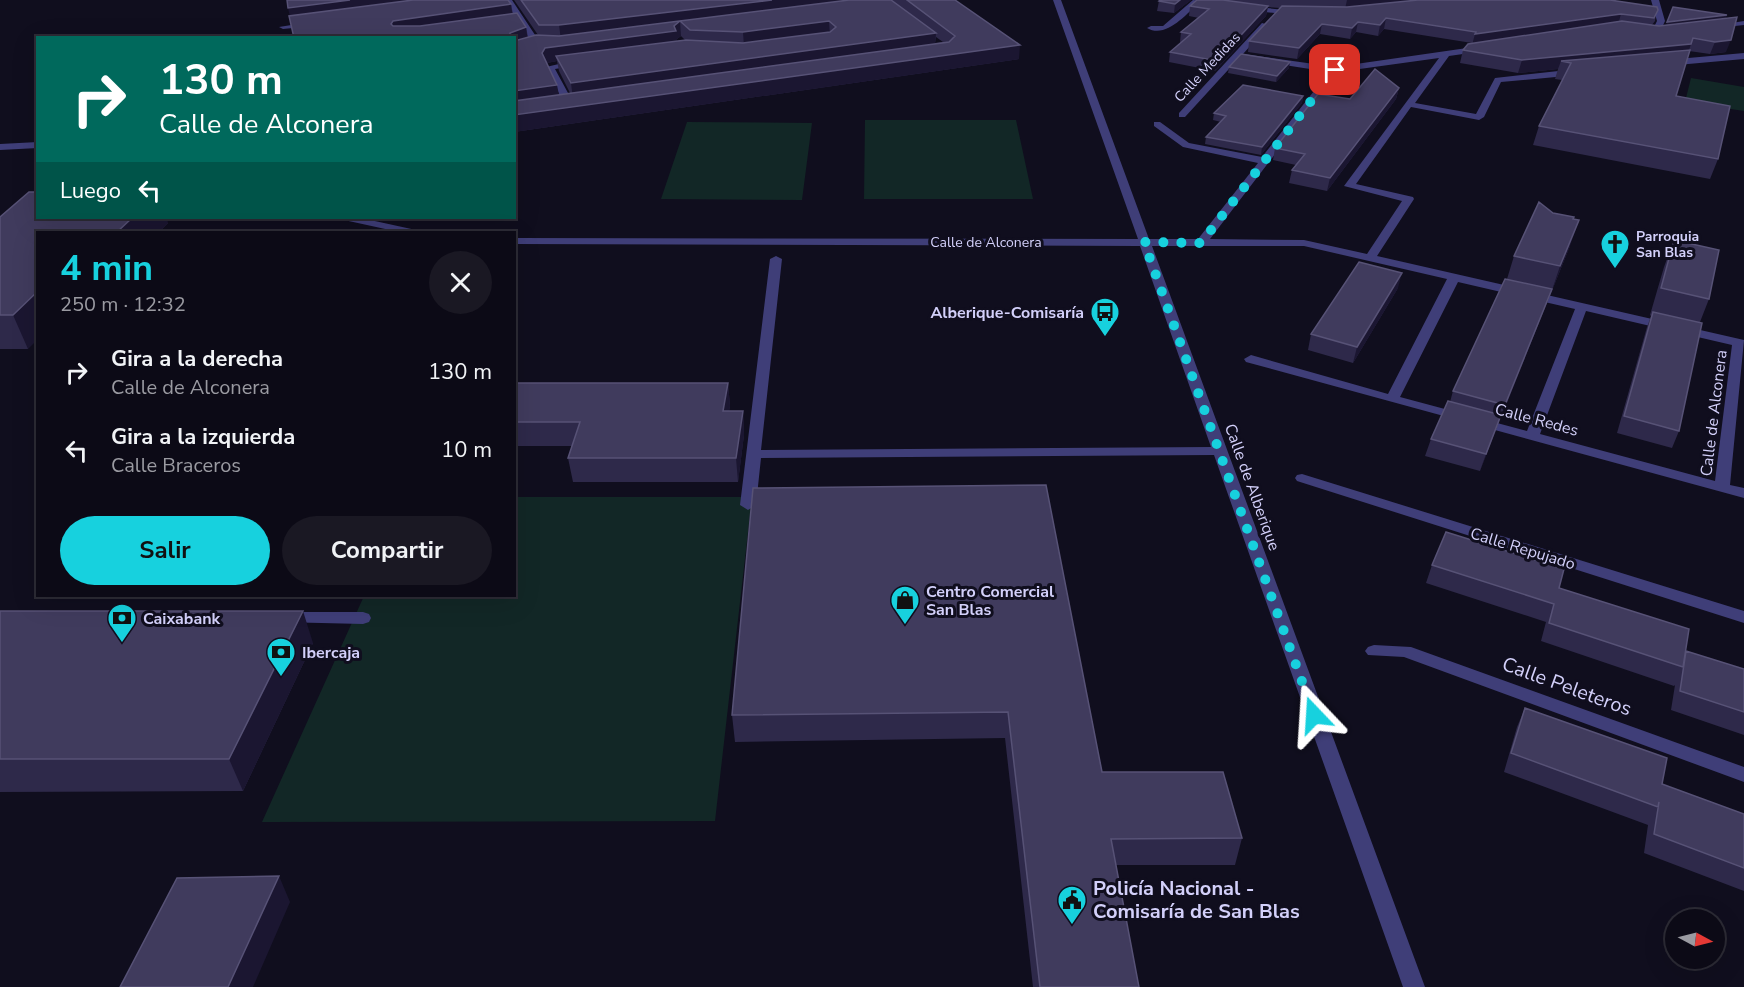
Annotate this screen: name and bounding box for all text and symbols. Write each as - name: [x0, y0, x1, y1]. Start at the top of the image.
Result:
- street label: Calle Medidas: [1170, 28, 1245, 106]
- pin: [1309, 44, 1360, 95]
- text: 130 m: [159, 52, 283, 109]
- icon: arrive: [1318, 53, 1351, 86]
- icon: right: [60, 60, 138, 138]
- text: Calle de Alconera: [159, 106, 374, 143]
- icon: left: [133, 174, 166, 207]
- text: Luego: [60, 176, 121, 206]
- place label: Parroquia San Blas: [1636, 227, 1699, 262]
- church icon: Parroquia San Blas: [1599, 228, 1631, 270]
- street label: Calle de Alconera: [930, 233, 1042, 252]
- text: 4 min: [60, 244, 153, 293]
- button: close: [429, 251, 492, 314]
- text: 250 m · 12:32: [60, 291, 186, 318]
- bus stop icon: Alberique-Comisaría: [1089, 296, 1121, 338]
- place label: Alberique-Comisaría: [930, 302, 1084, 324]
- text: Gira a la derecha: [111, 344, 283, 374]
- street label: Calle de Alconera: [1695, 349, 1733, 478]
- icon: right: [60, 356, 93, 389]
- text: 130 m: [428, 357, 492, 387]
- text: Calle de Alconera: [111, 374, 270, 401]
- street label: Calle Redes: [1493, 398, 1581, 442]
- street label: Calle de Alberique: [1219, 421, 1285, 554]
- text: Gira a la izquierda: [111, 422, 295, 452]
- icon: left: [60, 434, 93, 467]
- text: 10 m: [441, 435, 492, 465]
- text: Calle Braceros: [111, 452, 241, 479]
- button: Salir: [60, 516, 270, 585]
- button: Compartir: [282, 516, 492, 585]
- street label: Calle Repujado: [1467, 523, 1578, 575]
- place label: Centro Comercial San Blas: [926, 581, 1054, 621]
- shop icon: Centro Comercial San Blas: [889, 584, 921, 626]
- bank icon: Caixabank: [106, 602, 138, 644]
- place label: Caixabank: [143, 608, 221, 630]
- bank icon: Ibercaja: [265, 636, 297, 678]
- place label: Ibercaja: [302, 642, 360, 664]
- street label: Calle Peleteros: [1498, 651, 1635, 722]
- position arrow: [1282, 683, 1346, 747]
- place label: Policía Nacional - Comisaría de San Blas: [1093, 875, 1300, 925]
- public building icon: Policía Nacional - Comisaría de San Blas: [1056, 884, 1088, 926]
- north arrow: [1665, 909, 1725, 969]
- map controls: [1665, 909, 1725, 969]

